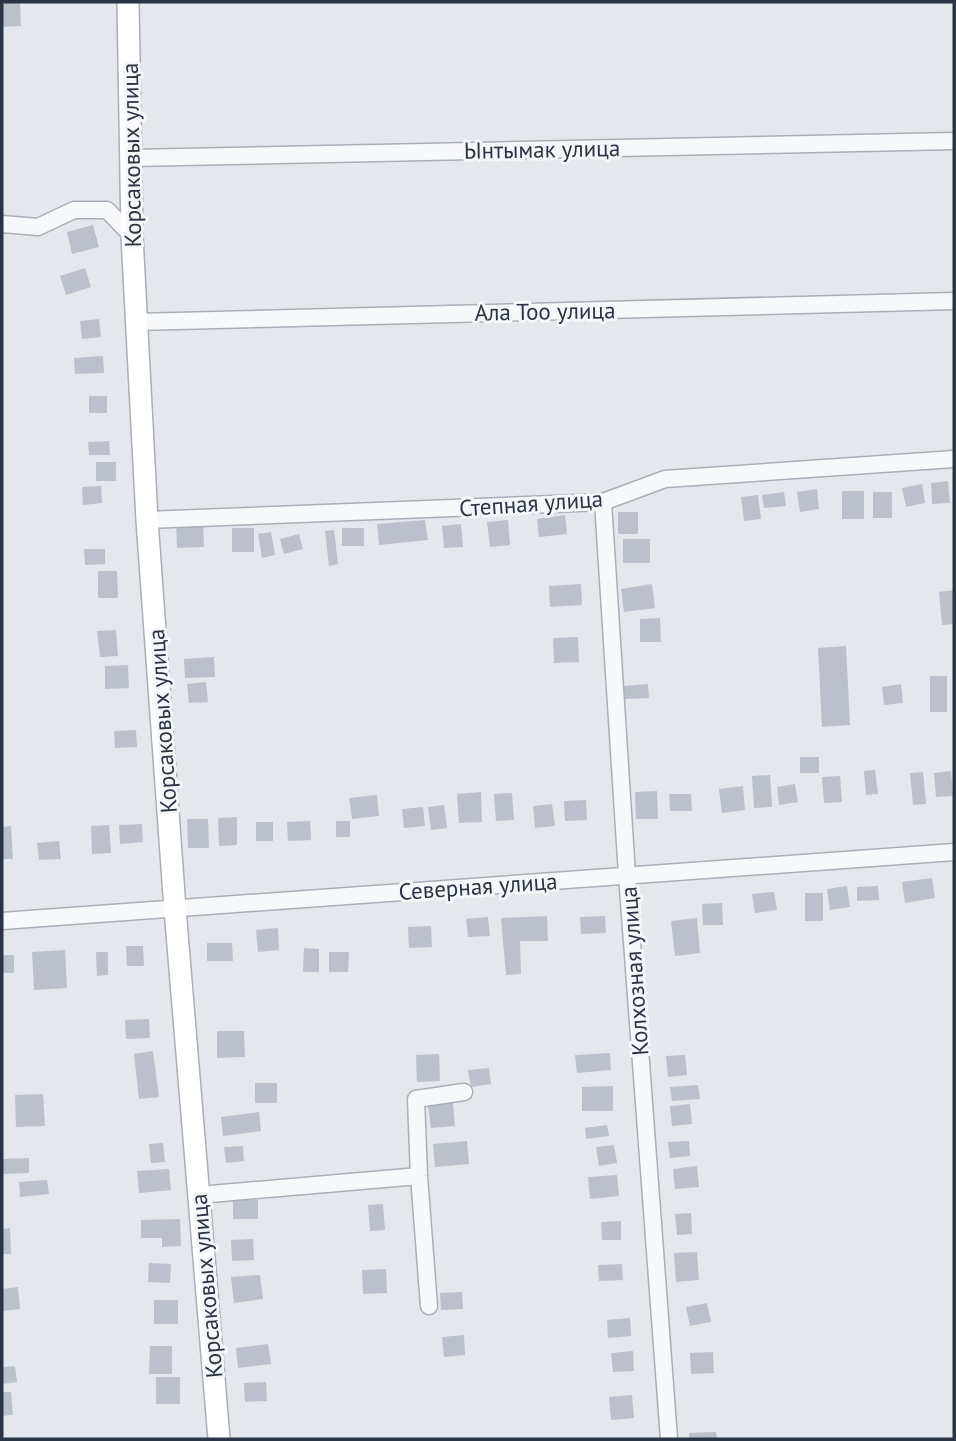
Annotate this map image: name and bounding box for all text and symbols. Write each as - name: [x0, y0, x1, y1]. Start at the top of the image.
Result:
- street label: Корсаковых улица: [115, 62, 147, 248]
- street label: Ынтымак улица: [464, 133, 620, 165]
- street label: Ала Тоо улица: [474, 295, 616, 327]
- street label: Степная улица: [458, 484, 604, 522]
- street label: Корсаковых улица: [141, 628, 183, 814]
- street label: Северная улица: [398, 866, 558, 906]
- street label: Колхозная улица: [614, 885, 654, 1057]
- street label: Корсаковых улица: [184, 1193, 228, 1379]

